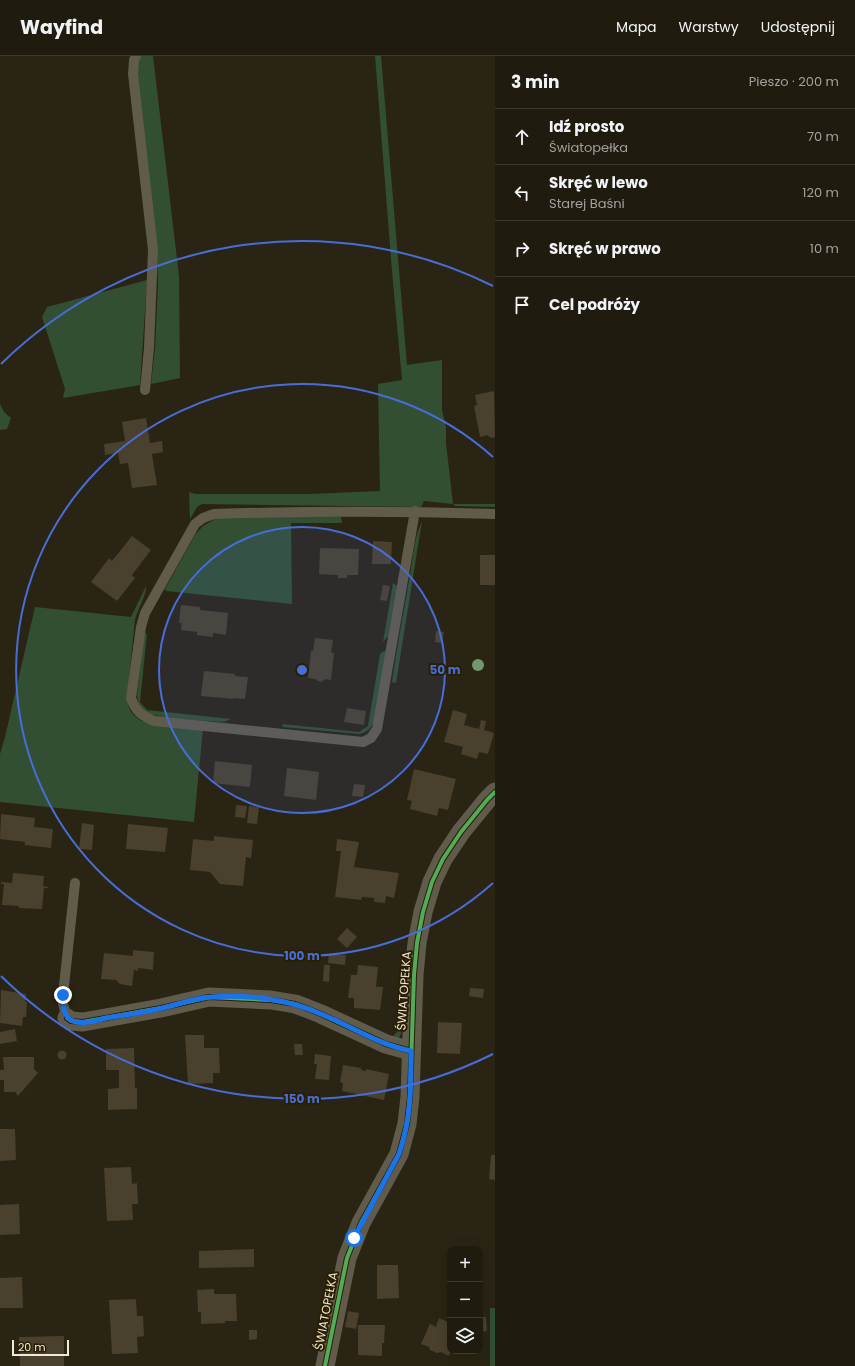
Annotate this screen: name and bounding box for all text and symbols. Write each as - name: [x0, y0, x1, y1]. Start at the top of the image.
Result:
- text: Wayfind: [20, 14, 103, 41]
- text: Mapa: [616, 17, 657, 37]
- text: Warstwy: [679, 17, 739, 37]
- text: Udostępnij: [761, 17, 835, 37]
- text: 3 min: [511, 70, 559, 94]
- text: Pieszo · 200 m: [749, 72, 839, 91]
- text: Idź prosto: [549, 116, 624, 137]
- icon: ahead: [511, 126, 533, 148]
- text: 70 m: [807, 127, 839, 146]
- text: Światopełka: [549, 138, 628, 157]
- text: Skręć w lewo: [549, 172, 648, 193]
- icon: left: [511, 182, 533, 204]
- text: 120 m: [802, 183, 839, 202]
- text: Starej Baśni: [549, 194, 625, 213]
- icon: right: [511, 238, 533, 260]
- text: Skręć w prawo: [549, 238, 661, 259]
- text: 10 m: [810, 239, 839, 258]
- icon: arrive: [511, 294, 533, 316]
- text: Cel podróży: [549, 294, 640, 315]
- text: 50 m: [430, 661, 461, 678]
- centre of rings: [295, 663, 309, 677]
- text: 100 m: [284, 947, 320, 964]
- street label: ŚWIATOPEŁKA: [392, 951, 415, 1031]
- route end: [54, 986, 72, 1004]
- text: 150 m: [284, 1090, 320, 1107]
- route start: [345, 1229, 363, 1247]
- map controls: [447, 1246, 483, 1354]
- button: +: [447, 1246, 483, 1282]
- street label: ŚWIATOPEŁKA: [310, 1270, 341, 1351]
- button: −: [447, 1282, 483, 1318]
- button: layers: [447, 1318, 483, 1354]
- scale bar: [12, 1338, 69, 1357]
- text: 20 m: [18, 1339, 46, 1355]

